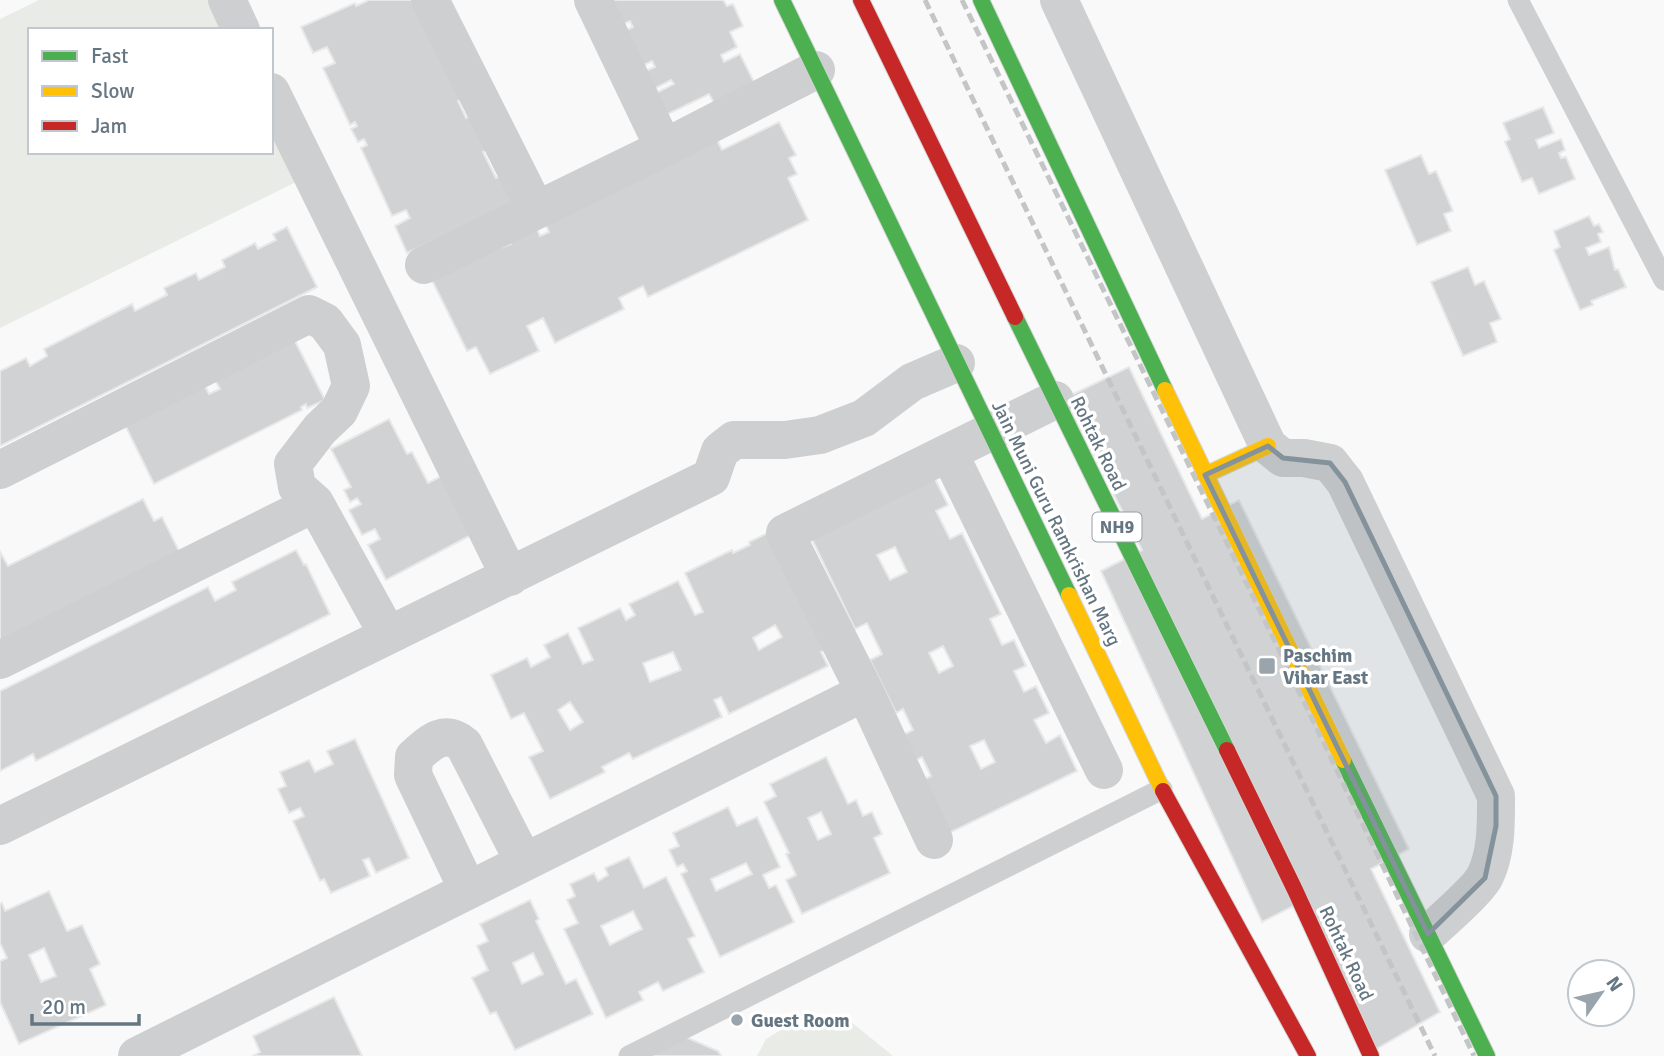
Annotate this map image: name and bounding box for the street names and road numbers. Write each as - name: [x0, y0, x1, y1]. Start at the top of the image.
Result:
- street label: Rohtak Road: [1065, 392, 1131, 495]
- street label: Jain Muni Guru Ramkrishan Marg: [986, 397, 1126, 650]
- road number: NH9: [1092, 512, 1142, 542]
- street label: Rohtak Road: [1314, 902, 1379, 1005]

